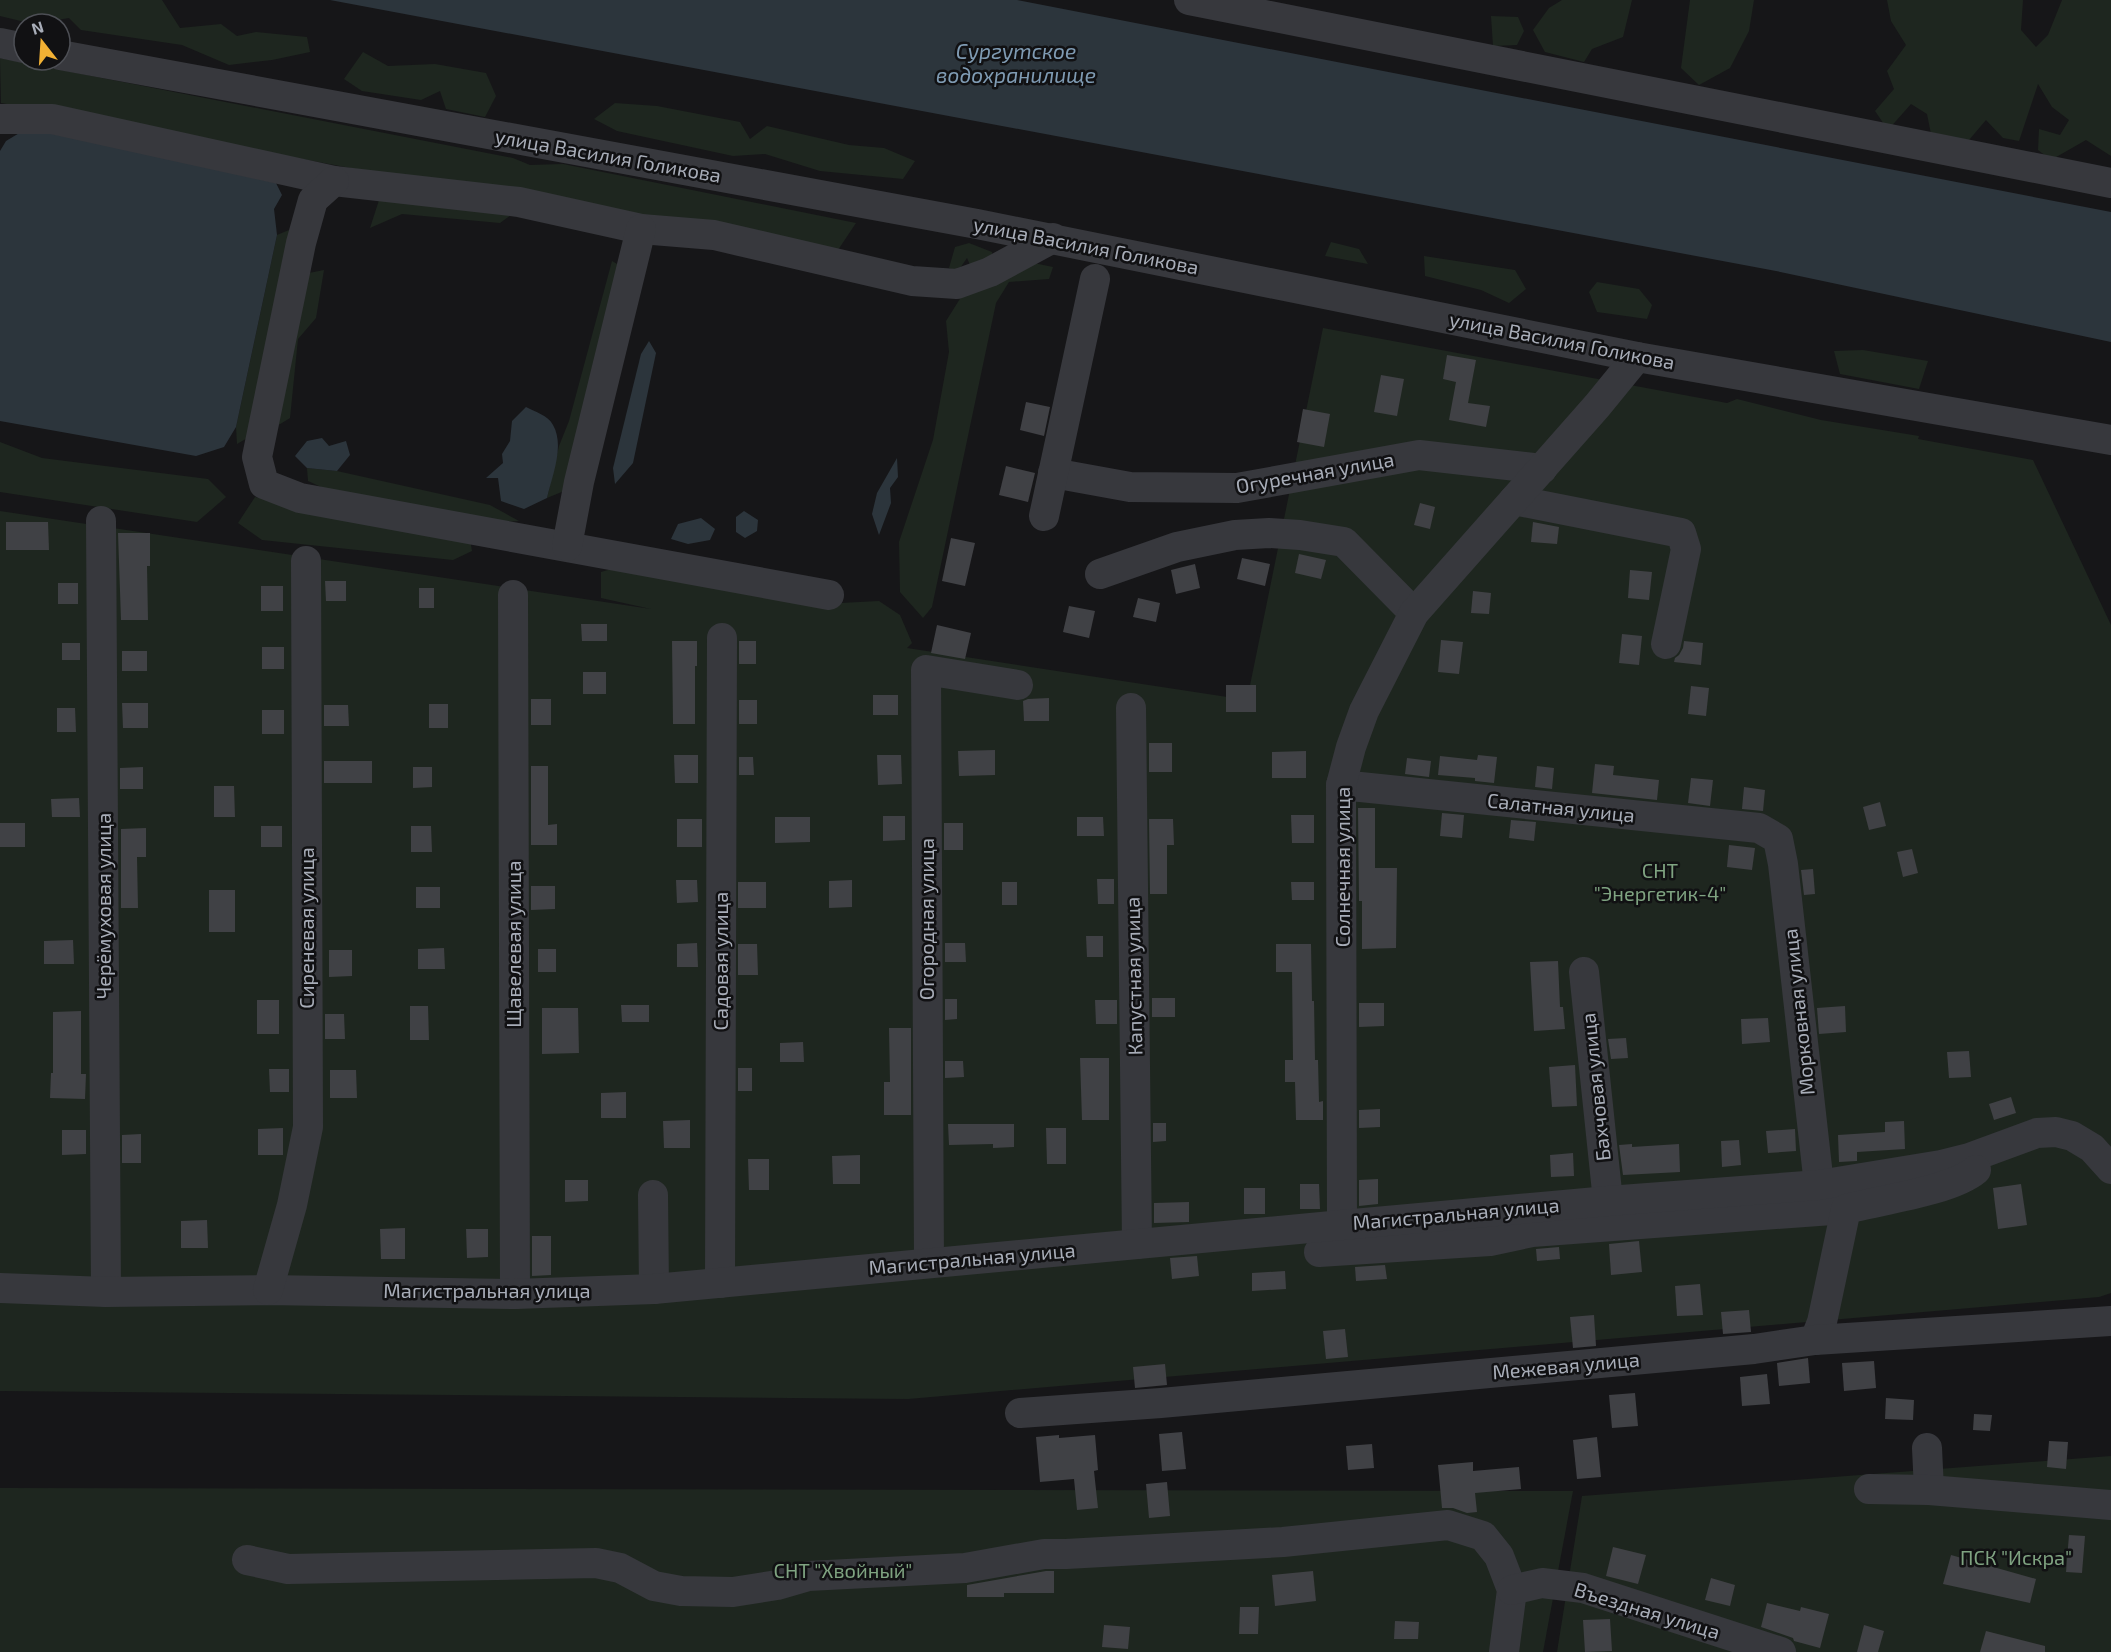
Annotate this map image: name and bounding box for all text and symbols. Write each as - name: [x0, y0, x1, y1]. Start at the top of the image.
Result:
- north arrow: [12, 12, 72, 72]
- text: N: [29, 16, 46, 38]
- water label: Сургутское водохранилище: [936, 38, 1096, 87]
- street label: улица Василия Голикова: [493, 123, 723, 188]
- street label: улица Василия Голикова: [971, 211, 1201, 280]
- street label: улица Василия Голикова: [1447, 306, 1677, 375]
- street label: Огуречная улица: [1234, 446, 1396, 499]
- street label: Солнечная улица: [1330, 787, 1355, 947]
- street label: Салатная улица: [1486, 787, 1636, 828]
- street label: Черёмуховая улица: [91, 813, 116, 999]
- street label: Огородная улица: [914, 838, 939, 1000]
- street label: Сиреневая улица: [294, 847, 319, 1009]
- park label: СНТ "Энергетик-4": [1594, 858, 1726, 905]
- street label: Щавелевая улица: [501, 860, 526, 1028]
- street label: Садовая улица: [708, 892, 733, 1030]
- street label: Капустная улица: [1120, 897, 1147, 1055]
- street label: Морковная улица: [1777, 927, 1820, 1097]
- street label: Бахчовая улица: [1575, 1012, 1616, 1162]
- street label: Магистральная улица: [1352, 1192, 1560, 1235]
- street label: Магистральная улица: [868, 1237, 1076, 1280]
- street label: Магистральная улица: [383, 1278, 591, 1303]
- street label: Межевая улица: [1491, 1347, 1641, 1384]
- park label: ПСК "Искра": [1960, 1545, 2072, 1569]
- park label: СНТ "Хвойный": [774, 1558, 912, 1582]
- street label: Въездная улица: [1571, 1576, 1723, 1645]

